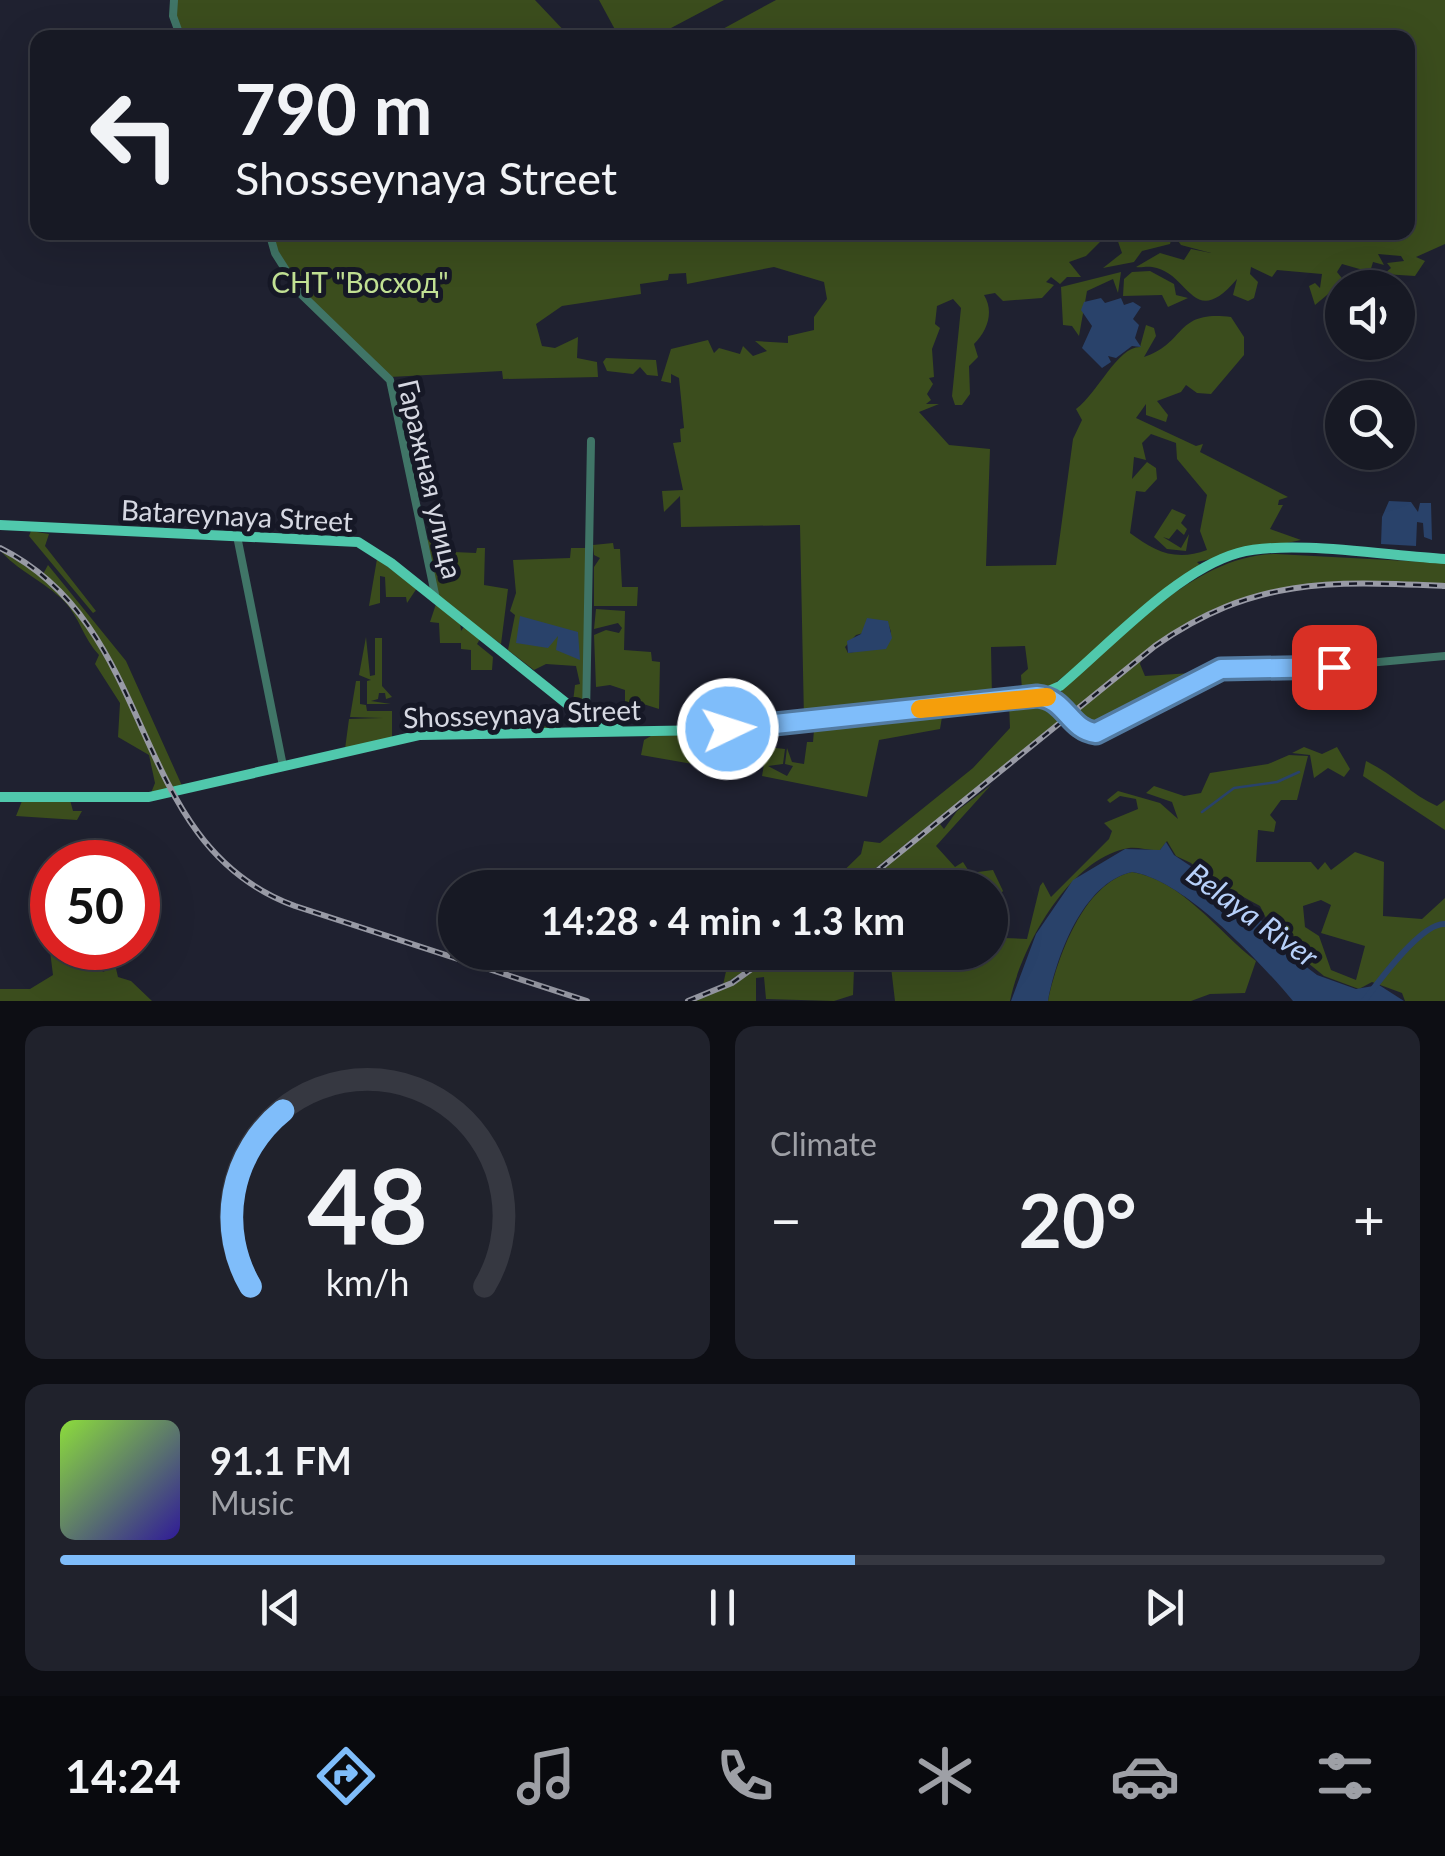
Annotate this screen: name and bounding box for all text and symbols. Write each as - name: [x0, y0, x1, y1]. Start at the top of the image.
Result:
- text: 790 m: [235, 66, 432, 150]
- icon: left: [70, 70, 200, 200]
- text: Shosseynaya Street: [235, 151, 617, 205]
- park label: СНТ "Восход": [271, 265, 449, 299]
- map controls: [1325, 270, 1415, 470]
- button: sound: [1325, 270, 1415, 360]
- street label: Гаражная улица: [392, 376, 470, 582]
- button: search: [1325, 380, 1415, 470]
- street label: Batareynaya Street: [120, 492, 354, 538]
- pin: [1292, 625, 1377, 710]
- icon: arrive: [1307, 640, 1362, 695]
- position arrow: [676, 677, 780, 781]
- street label: Shosseynaya Street: [403, 692, 641, 734]
- speed limit sign: 50: [30, 840, 160, 970]
- water label: Belaya River: [1180, 854, 1326, 974]
- text: 14:28 · 4 min · 1.3 km: [541, 897, 905, 943]
- text: Climate: [770, 1124, 877, 1163]
- text: 48: [307, 1141, 428, 1266]
- text: 20°: [1018, 1174, 1137, 1264]
- text: −: [770, 1186, 802, 1252]
- text: +: [1353, 1186, 1385, 1252]
- text: km/h: [326, 1261, 409, 1304]
- text: 91.1 FM: [210, 1437, 352, 1483]
- text: Music: [210, 1483, 294, 1522]
- icon: previous: [253, 1580, 308, 1635]
- icon: pause: [695, 1580, 750, 1635]
- icon: next: [1137, 1580, 1192, 1635]
- icon: directions: [311, 1741, 381, 1811]
- icon: music: [511, 1741, 581, 1811]
- icon: phone: [710, 1741, 780, 1811]
- icon: climate: [910, 1741, 980, 1811]
- icon: car: [1110, 1741, 1180, 1811]
- icon: filters: [1310, 1741, 1380, 1811]
- text: 14:24: [65, 1749, 181, 1803]

